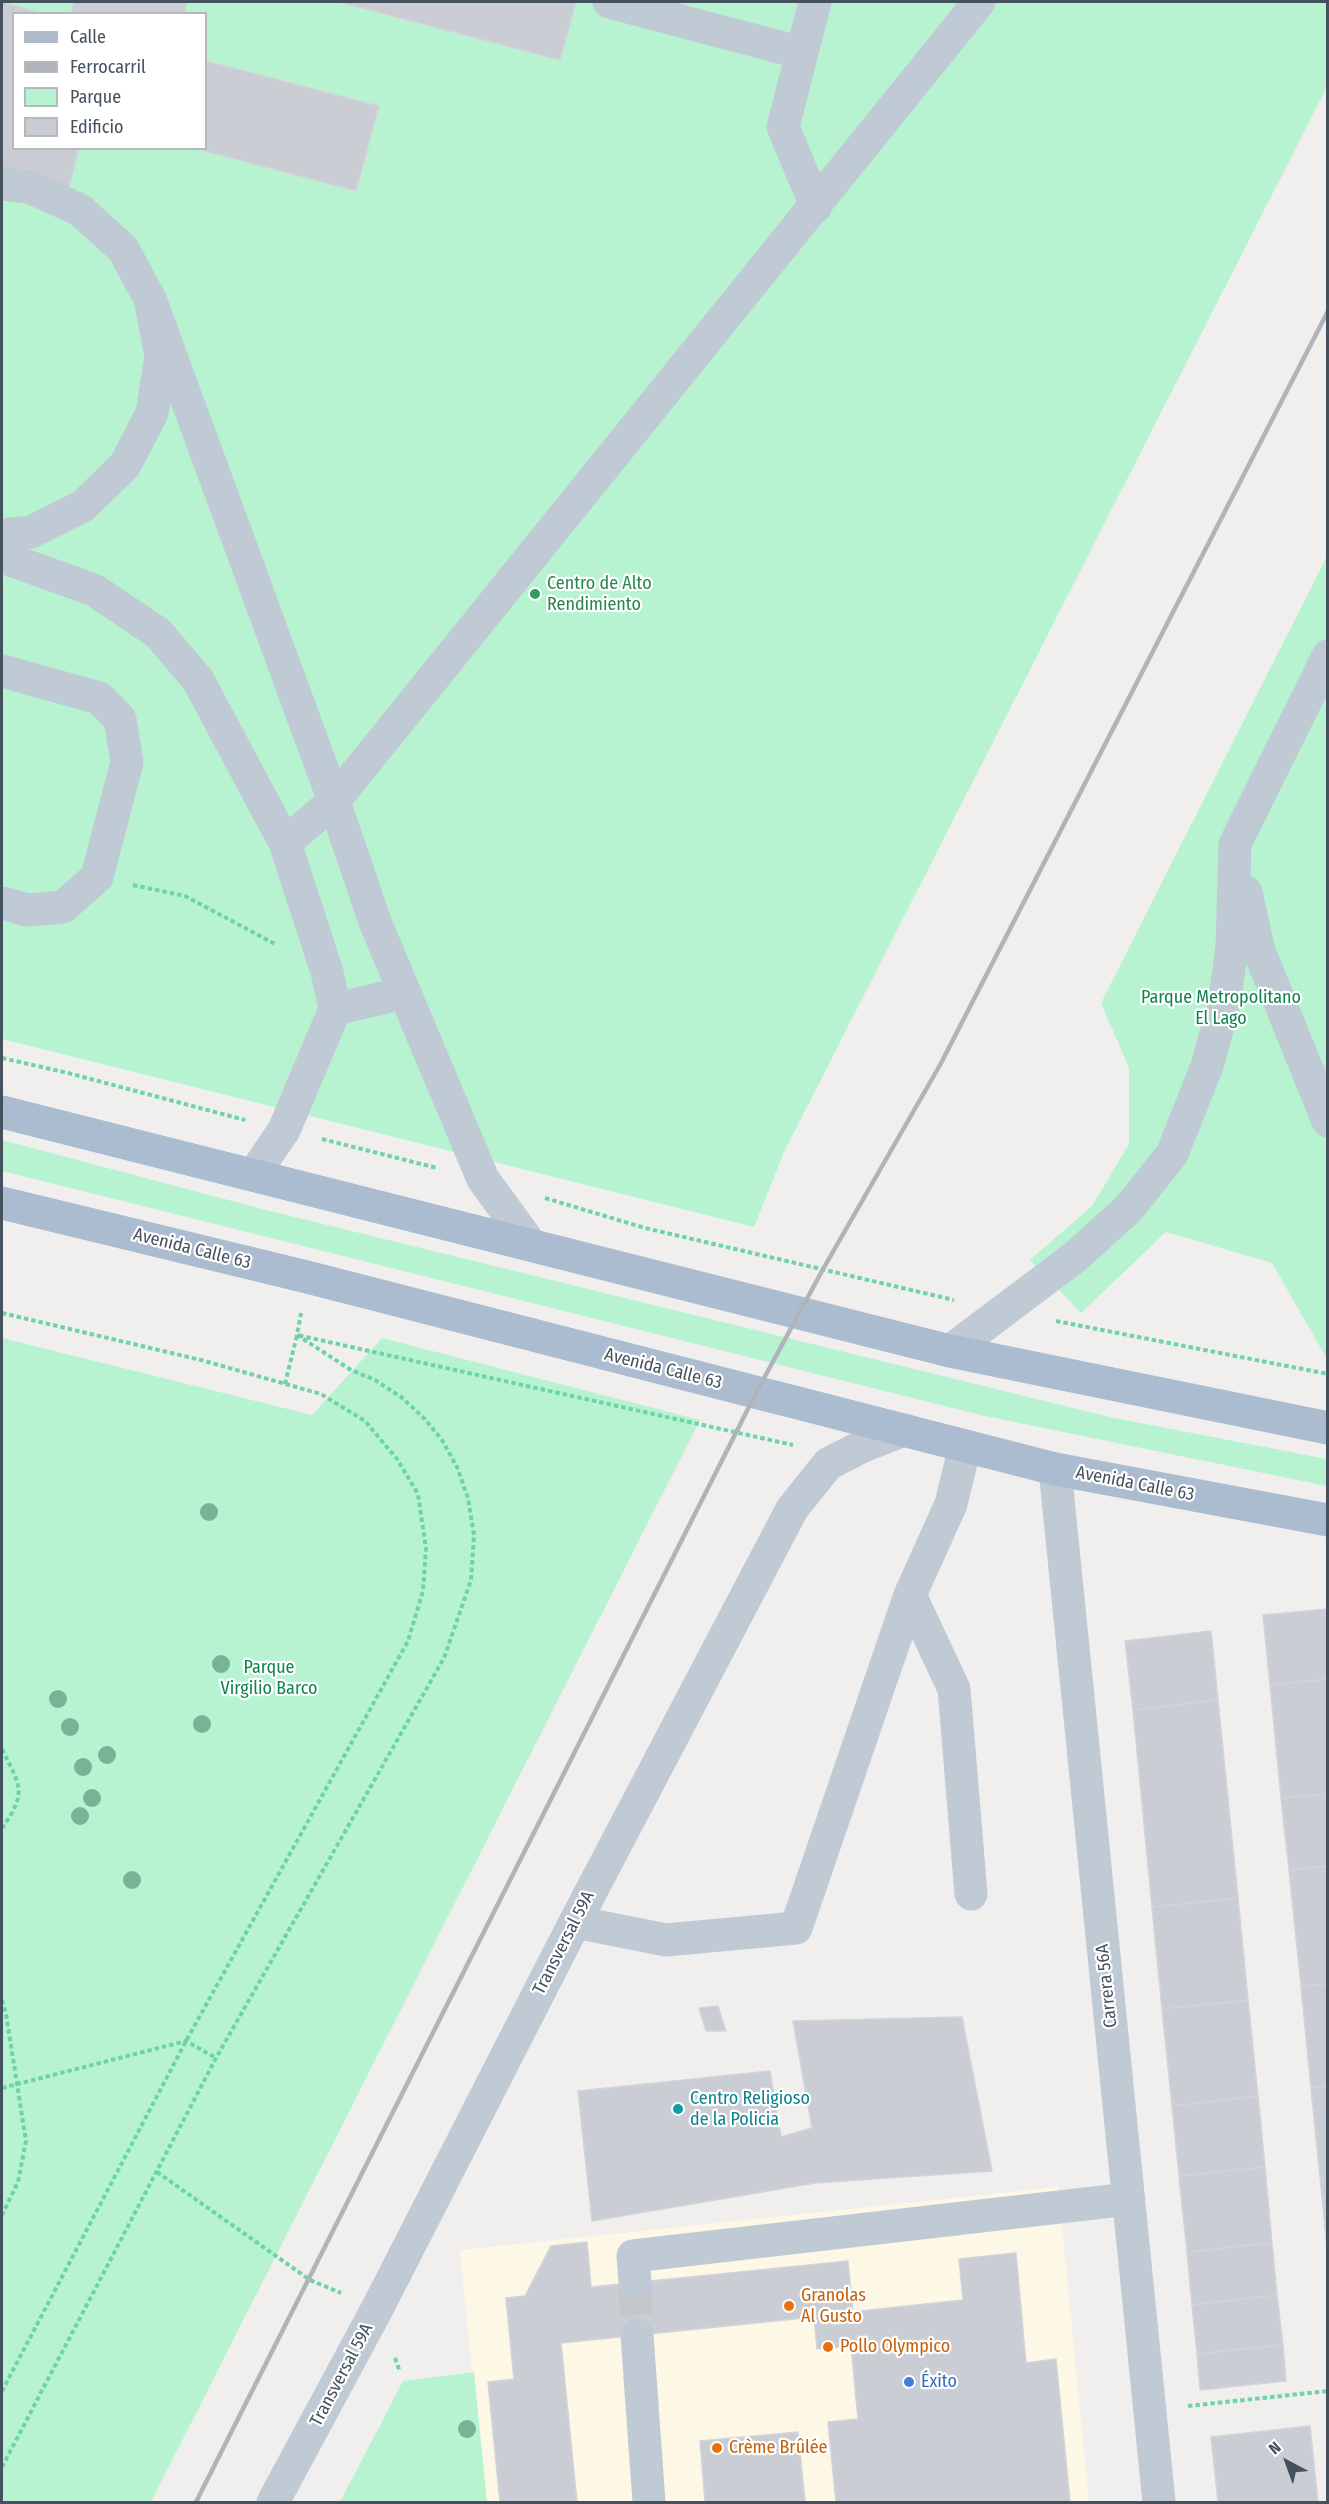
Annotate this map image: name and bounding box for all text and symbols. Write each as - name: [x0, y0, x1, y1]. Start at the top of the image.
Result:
- legend: [12, 12, 207, 150]
- text: Calle: [70, 26, 106, 48]
- text: Ferrocarril: [70, 56, 146, 78]
- text: Parque: [70, 86, 121, 108]
- text: Edificio: [70, 116, 123, 138]
- place label: Centro de Alto Rendimiento: [547, 573, 652, 616]
- marker: Centro de Alto Rendimiento: [528, 587, 542, 601]
- park label: Parque Metropolitano El Lago: [1141, 987, 1301, 1030]
- street label: Avenida Calle 63: [131, 1224, 253, 1274]
- street label: Avenida Calle 63: [602, 1344, 724, 1394]
- street label: Avenida Calle 63: [1074, 1462, 1196, 1506]
- park label: Parque Virgilio Barco: [221, 1657, 317, 1700]
- street label: Transversal 59A: [529, 1888, 599, 1998]
- street label: Carrera 56A: [1092, 1943, 1122, 2029]
- place label: Centro Religioso de la Policia: [690, 2088, 810, 2130]
- marker: Centro Religioso de la Policia: [671, 2102, 685, 2116]
- place label: Granolas Al Gusto: [801, 2285, 866, 2328]
- marker: Granolas Al Gusto: [782, 2299, 796, 2313]
- street label: Transversal 59A: [306, 2320, 378, 2430]
- place label: Pollo Olympico: [840, 2336, 950, 2358]
- marker: Pollo Olympico: [821, 2340, 835, 2354]
- place label: Éxito: [921, 2371, 957, 2393]
- marker: Éxito: [902, 2375, 916, 2389]
- north arrow: [1257, 2432, 1317, 2492]
- place label: Crème Brûlée: [729, 2437, 827, 2459]
- text: N: [1265, 2438, 1285, 2458]
- marker: Crème Brûlée: [710, 2441, 724, 2455]

